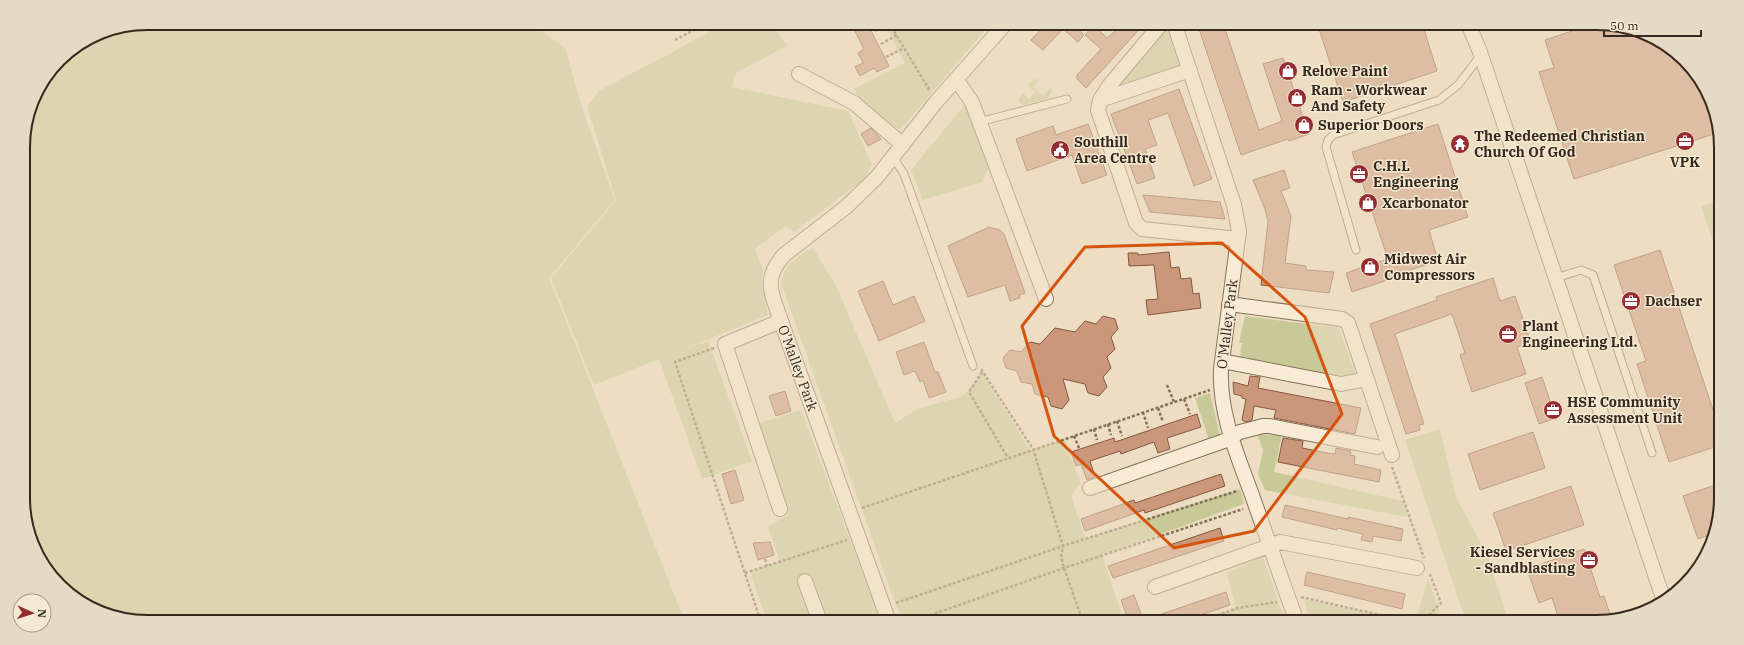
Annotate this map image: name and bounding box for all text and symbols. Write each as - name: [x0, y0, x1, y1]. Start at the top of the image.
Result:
- scale bar: [1604, 12, 1701, 38]
- text: 50 m: [1610, 18, 1639, 33]
- shop icon: Relove Paint: [1277, 60, 1299, 82]
- place label: Relove Paint: [1302, 62, 1388, 80]
- place label: Ram - Workwear And Safety: [1311, 81, 1427, 115]
- shop icon: Ram - Workwear And Safety: [1286, 87, 1308, 109]
- shop icon: Superior Doors: [1293, 114, 1315, 136]
- place label: Superior Doors: [1318, 116, 1424, 134]
- place label: The Redeemed Christian Church Of God: [1474, 127, 1645, 161]
- office icon: VPK: [1674, 130, 1696, 152]
- place label: Southill Area Centre: [1074, 133, 1156, 167]
- temple icon: The Redeemed Christian Church Of God: [1449, 133, 1471, 155]
- public building icon: Southill Area Centre: [1049, 139, 1071, 161]
- place label: VPK: [1670, 153, 1700, 171]
- place label: C.H.L Engineering: [1373, 157, 1459, 191]
- office icon: C.H.L Engineering: [1348, 163, 1370, 185]
- shop icon: Xcarbonator: [1357, 192, 1379, 214]
- place label: Xcarbonator: [1382, 194, 1469, 212]
- place label: Midwest Air Compressors: [1384, 250, 1475, 284]
- shop icon: Midwest Air Compressors: [1359, 256, 1381, 278]
- street label: O'Malley Park: [1213, 277, 1242, 370]
- office icon: Dachser: [1620, 290, 1642, 312]
- place label: Dachser: [1645, 292, 1702, 310]
- place label: Plant Engineering Ltd.: [1522, 317, 1637, 351]
- street label: O'Malley Park: [774, 323, 822, 414]
- office icon: Plant Engineering Ltd.: [1497, 323, 1519, 345]
- place label: HSE Community Assessment Unit: [1567, 393, 1682, 427]
- office icon: HSE Community Assessment Unit: [1542, 399, 1564, 421]
- place label: Kiesel Services - Sandblasting: [1470, 543, 1576, 577]
- office icon: Kiesel Services - Sandblasting: [1578, 549, 1600, 571]
- north arrow: [12, 593, 52, 633]
- text: N: [35, 609, 49, 619]

